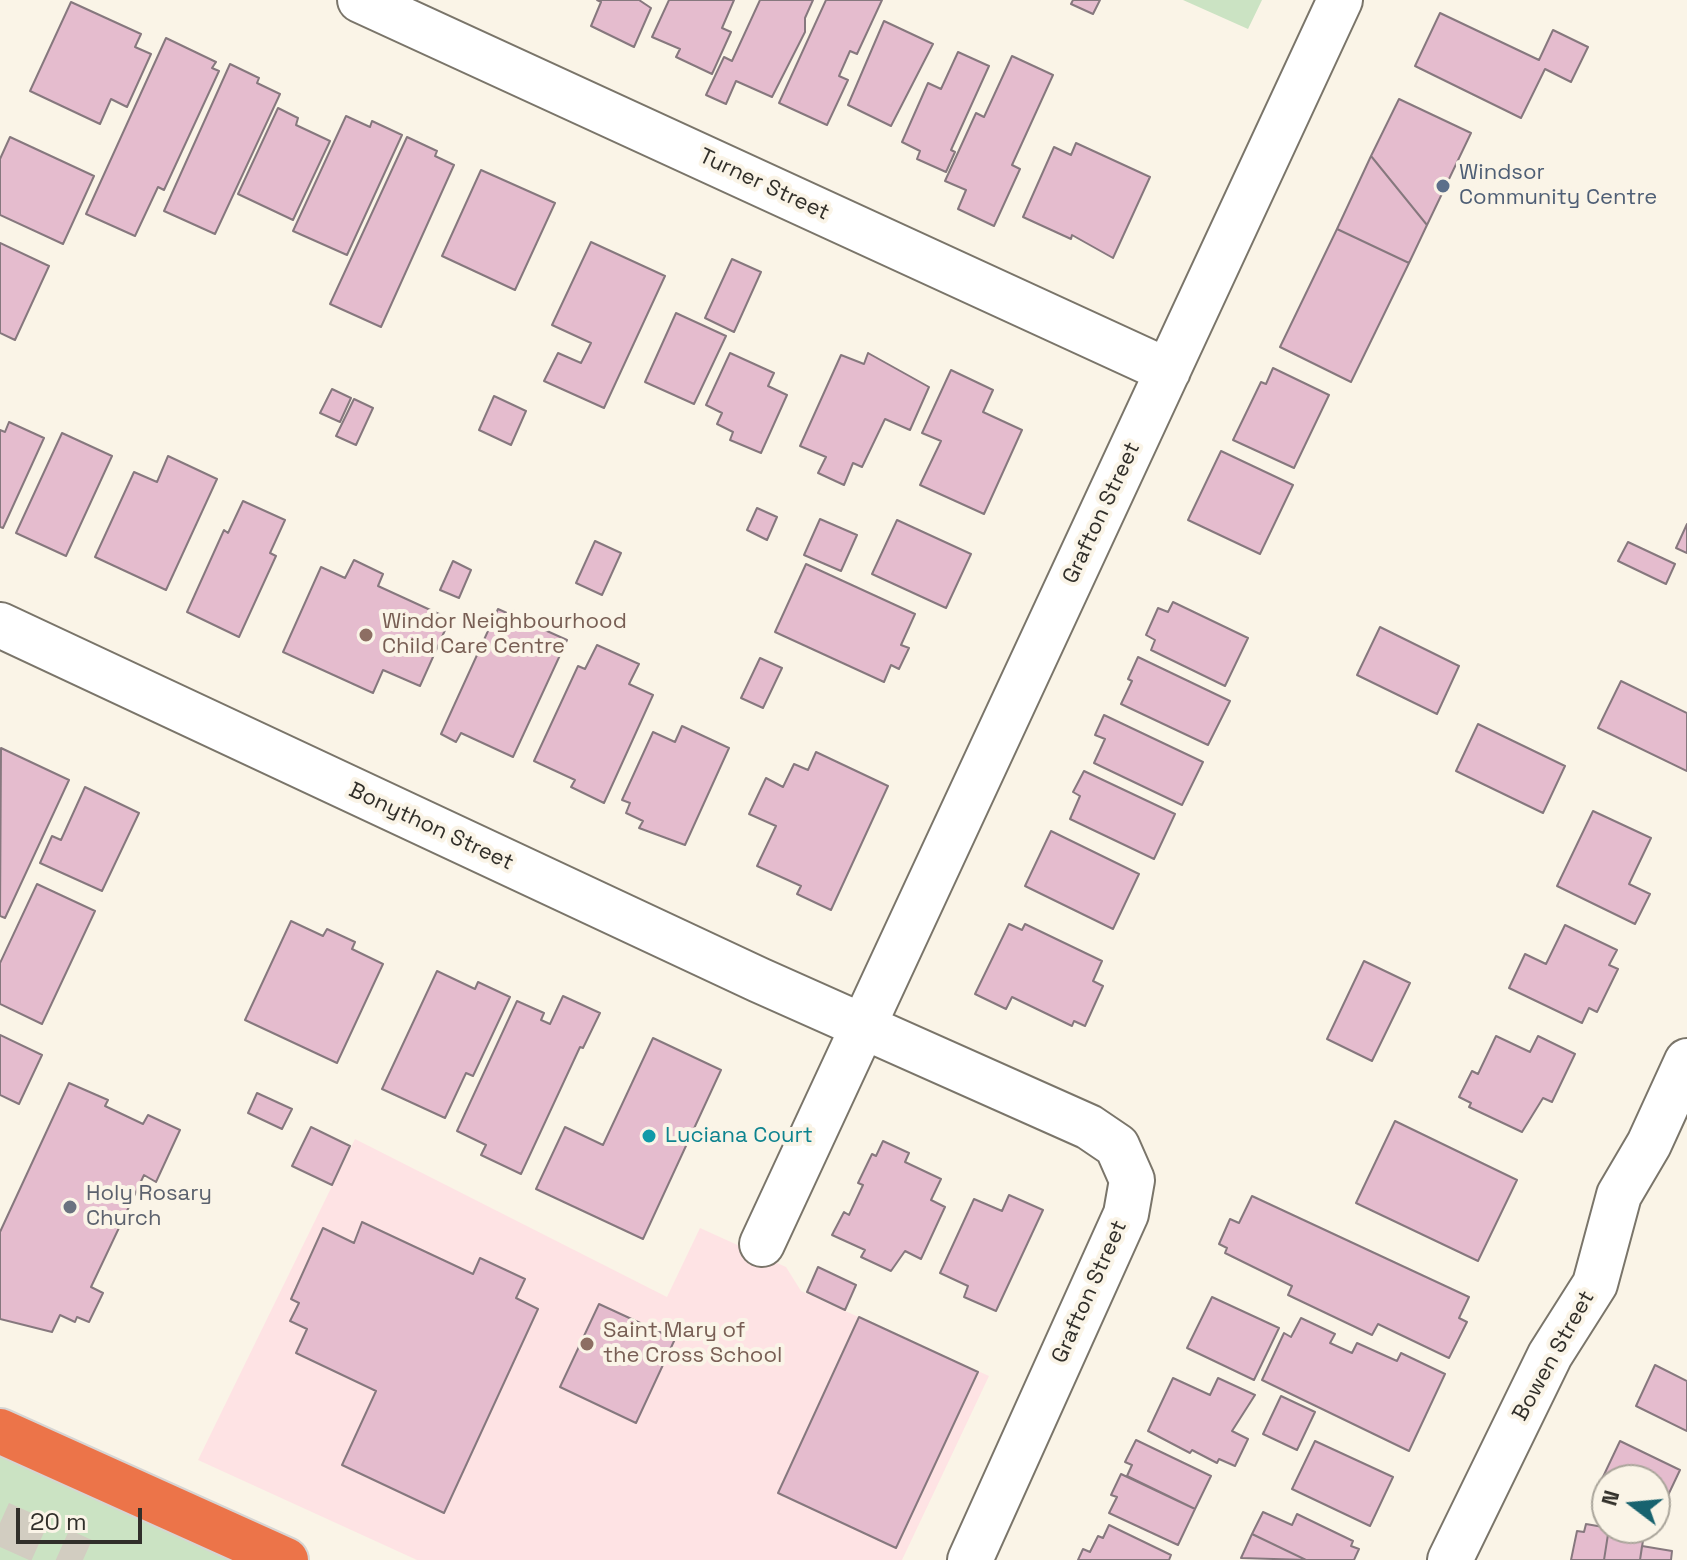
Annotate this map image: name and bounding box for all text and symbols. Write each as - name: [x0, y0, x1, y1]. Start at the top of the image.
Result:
- street label: Turner Street: [695, 143, 833, 227]
- place label: Windsor Community Centre: [1459, 160, 1657, 212]
- marker: Windsor Community Centre: [1434, 177, 1452, 195]
- street label: Grafton Street: [1058, 438, 1146, 588]
- place label: Windor Neighbourhood Child Care Centre: [382, 609, 627, 660]
- marker: Windor Neighbourhood Child Care Centre: [357, 626, 375, 644]
- street label: Bonython Street: [345, 777, 517, 877]
- place label: Luciana Court: [665, 1123, 813, 1149]
- marker: Luciana Court: [640, 1127, 658, 1145]
- place label: Holy Rosary Church: [86, 1181, 212, 1232]
- marker: Holy Rosary Church: [61, 1198, 79, 1216]
- street label: Grafton Street: [1047, 1217, 1133, 1367]
- street label: Bowen Street: [1507, 1286, 1601, 1426]
- place label: Saint Mary of the Cross School: [603, 1318, 782, 1370]
- marker: Saint Mary of the Cross School: [578, 1335, 596, 1353]
- north arrow: [1591, 1464, 1671, 1544]
- text: N: [1594, 1487, 1625, 1509]
- scale bar: [20, 1492, 146, 1542]
- text: 20 m: [30, 1506, 87, 1537]

